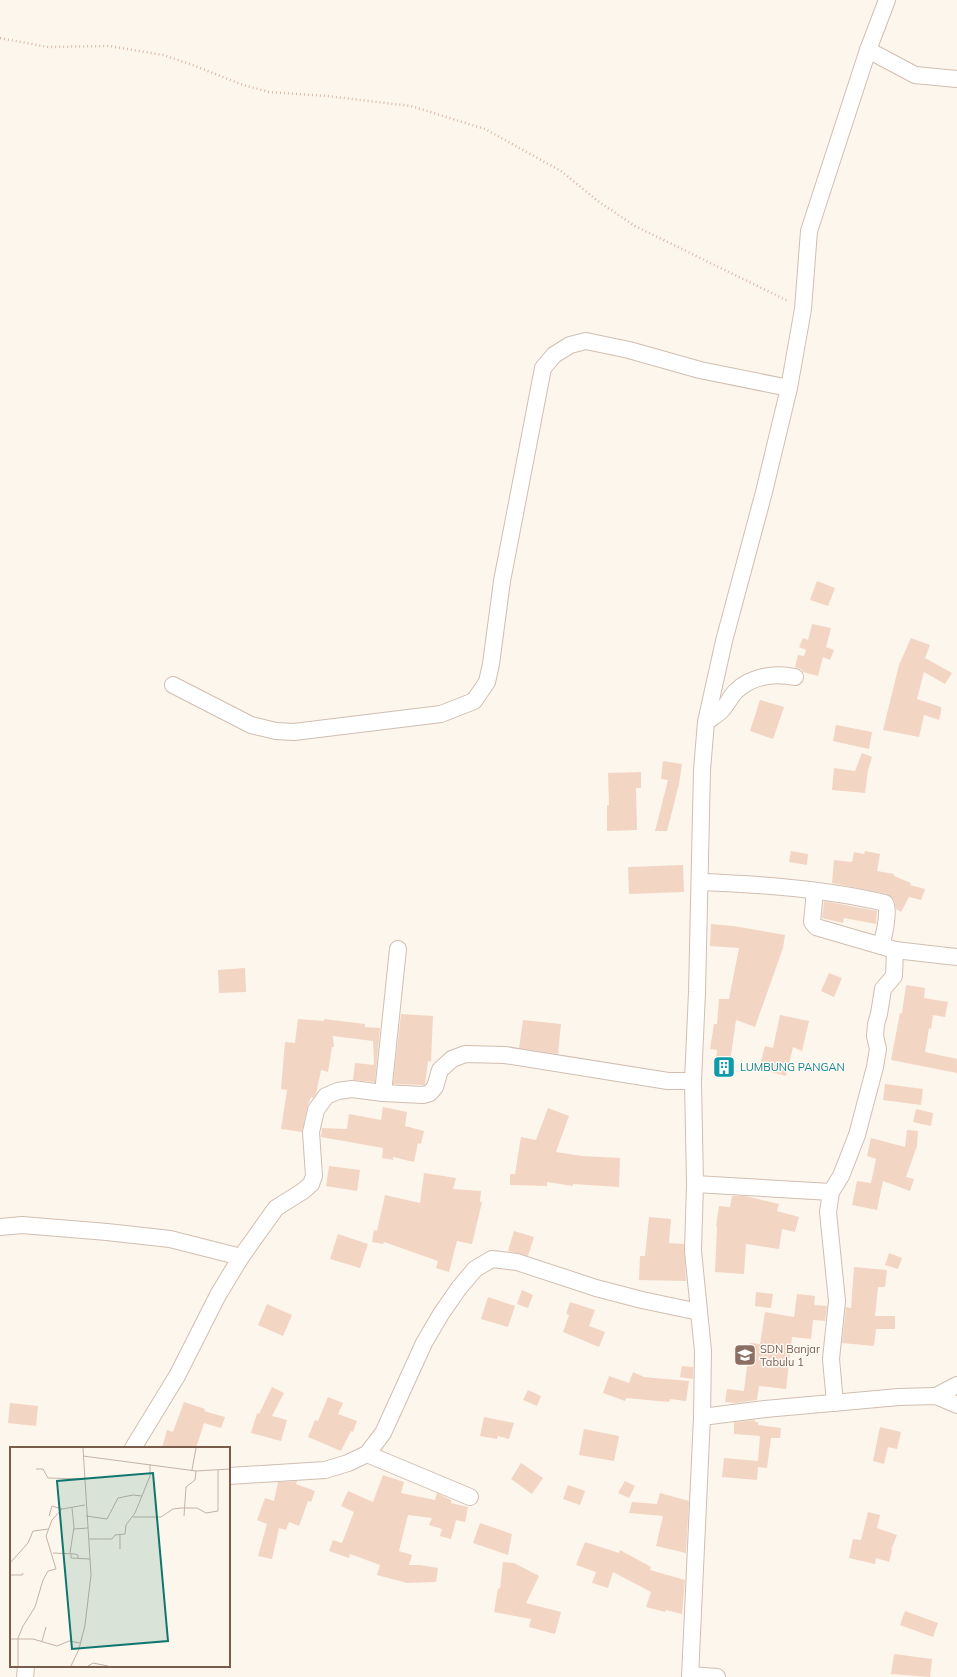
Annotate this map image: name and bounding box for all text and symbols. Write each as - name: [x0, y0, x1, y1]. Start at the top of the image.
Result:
- building icon: LUMBUNG PANGAN: [711, 1054, 737, 1080]
- place label: LUMBUNG PANGAN: [740, 1060, 845, 1074]
- school or university icon: SDN Banjar Tabulu 1: [732, 1342, 758, 1368]
- place label: SDN Banjar Tabulu 1: [760, 1342, 820, 1369]
- inset map: [10, 1447, 230, 1667]

